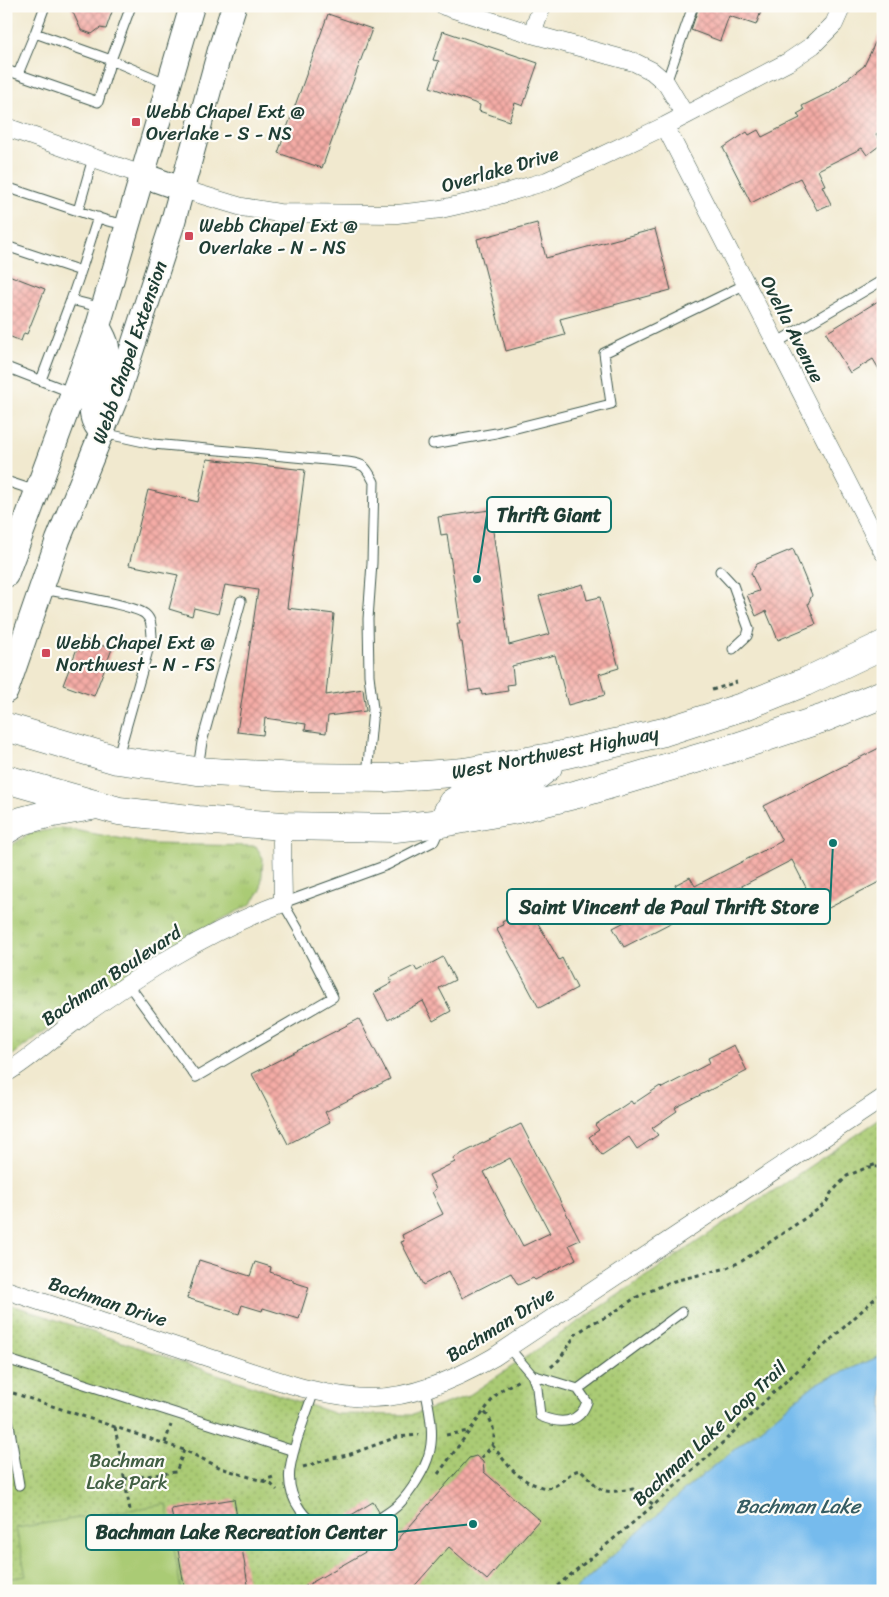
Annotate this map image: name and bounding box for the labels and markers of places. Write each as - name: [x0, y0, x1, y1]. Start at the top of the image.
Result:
- place label: Webb Chapel Ext @ Overlake - S - NS: [146, 95, 305, 150]
- marker: Webb Chapel Ext @ Overlake - S - NS: [130, 116, 142, 128]
- place label: Webb Chapel Ext @ Overlake - N - NS: [199, 209, 358, 264]
- marker: Webb Chapel Ext @ Overlake - N - NS: [183, 230, 195, 242]
- callout: Thrift Giant: [487, 497, 611, 532]
- place label: Webb Chapel Ext @ Northwest - N - FS: [56, 626, 215, 681]
- marker: Webb Chapel Ext @ Northwest - N - FS: [40, 647, 52, 659]
- callout: Saint Vincent de Paul Thrift Store: [507, 889, 830, 924]
- callout: Bachman Lake Recreation Center: [86, 1515, 397, 1550]

